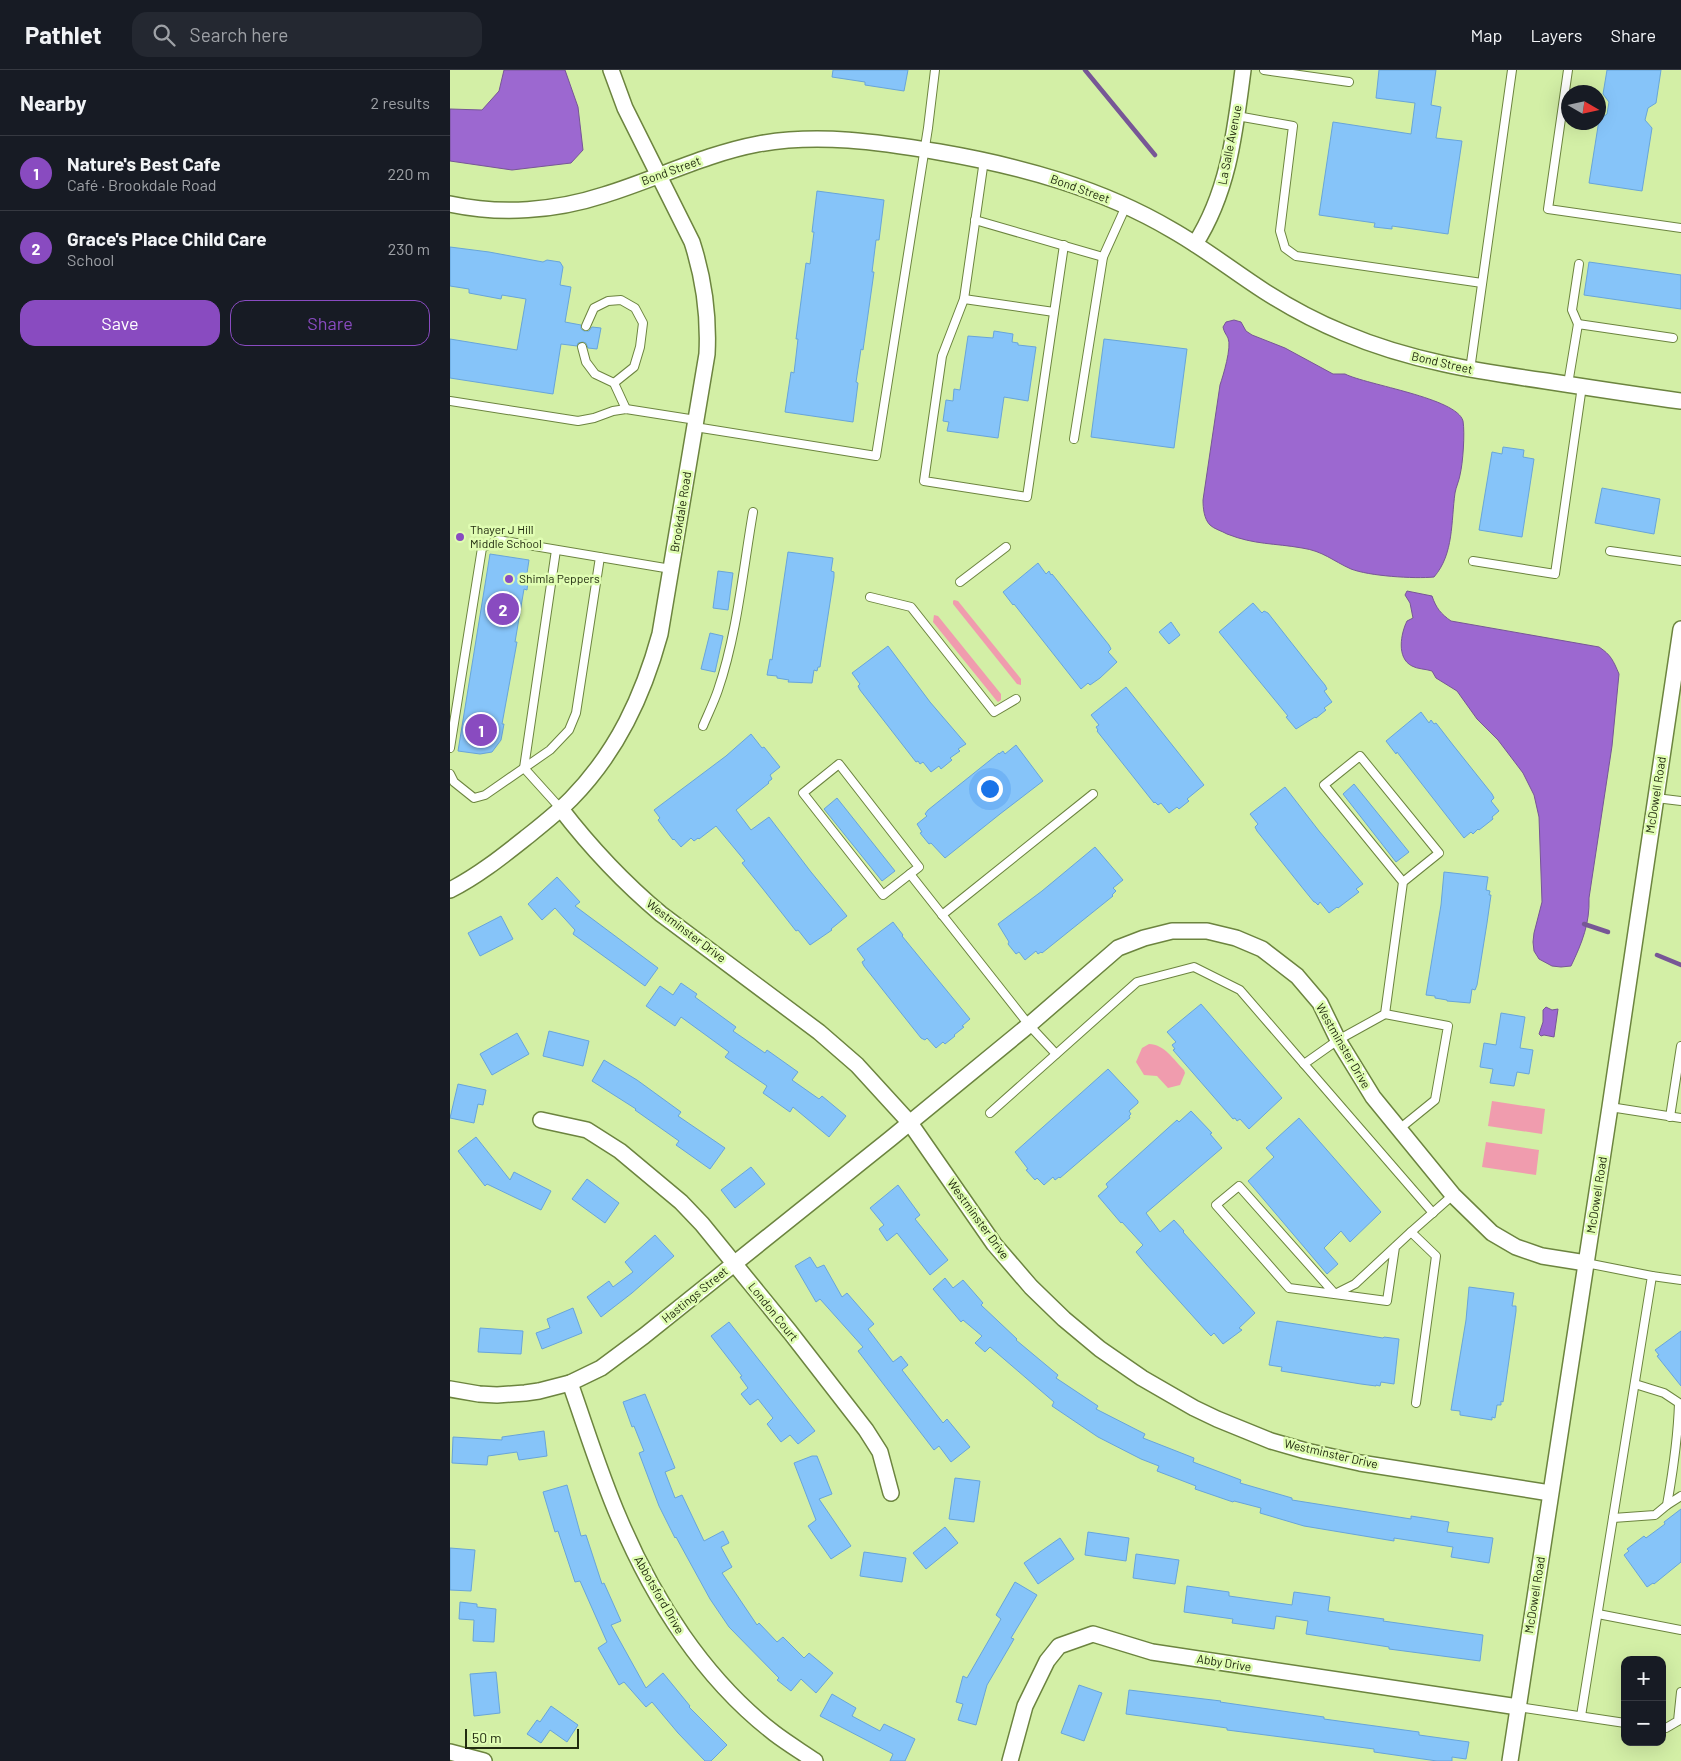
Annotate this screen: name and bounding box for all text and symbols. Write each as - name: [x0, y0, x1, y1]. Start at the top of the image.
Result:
- search box: [132, 12, 482, 57]
- text: Pathlet: [25, 20, 102, 49]
- icon: search: [150, 21, 178, 49]
- text: Search here: [190, 23, 288, 46]
- text: Map: [1470, 24, 1502, 46]
- text: Layers: [1530, 24, 1583, 46]
- text: Share: [1611, 24, 1656, 46]
- north arrow: [1561, 85, 1606, 130]
- text: Nearby: [20, 90, 86, 115]
- text: 2 results: [371, 93, 430, 112]
- street label: La Salle Avenue: [1214, 104, 1244, 186]
- text: Nature's Best Cafe: [67, 152, 221, 175]
- street label: Bond Street: [639, 153, 702, 187]
- text: 1: [33, 164, 39, 183]
- text: 220 m: [387, 164, 430, 183]
- street label: Bond Street: [1049, 171, 1112, 205]
- text: Café · Brookdale Road: [67, 175, 217, 194]
- text: Grace's Place Child Care: [67, 227, 267, 250]
- text: 2: [32, 239, 40, 258]
- text: 230 m: [388, 239, 430, 258]
- text: School: [67, 250, 114, 269]
- button: Save: [20, 300, 220, 346]
- button: Share: [230, 300, 430, 346]
- street label: Bond Street: [1410, 348, 1474, 376]
- street label: Brookdale Road: [667, 471, 693, 553]
- place label: Thayer J Hill Middle School: [470, 522, 542, 550]
- marker: Thayer J Hill Middle School: [454, 531, 466, 543]
- place label: Shimla Peppers: [519, 571, 600, 585]
- marker: Shimla Peppers: [503, 573, 515, 585]
- pin: 2: [487, 590, 519, 628]
- pin: 1: [465, 711, 497, 749]
- street label: McDowell Road: [1642, 755, 1668, 834]
- your location: [977, 776, 1003, 802]
- street label: Westminster Drive: [644, 896, 729, 965]
- street label: Westminster Drive: [1314, 1001, 1374, 1090]
- street label: McDowell Road: [1583, 1155, 1609, 1234]
- street label: Westminster Drive: [945, 1176, 1013, 1261]
- street label: Hastings Street: [659, 1263, 730, 1325]
- street label: London Court: [746, 1279, 802, 1343]
- street label: Westminster Drive: [1283, 1435, 1379, 1471]
- street label: Abbotsford Drive: [632, 1553, 688, 1636]
- street label: McDowell Road: [1521, 1555, 1547, 1634]
- street label: Abby Drive: [1196, 1651, 1252, 1673]
- map controls: [1621, 1656, 1666, 1746]
- button: +: [1621, 1656, 1666, 1701]
- button: −: [1621, 1701, 1666, 1746]
- scale bar: [465, 1726, 579, 1749]
- text: 50 m: [472, 1729, 501, 1746]

